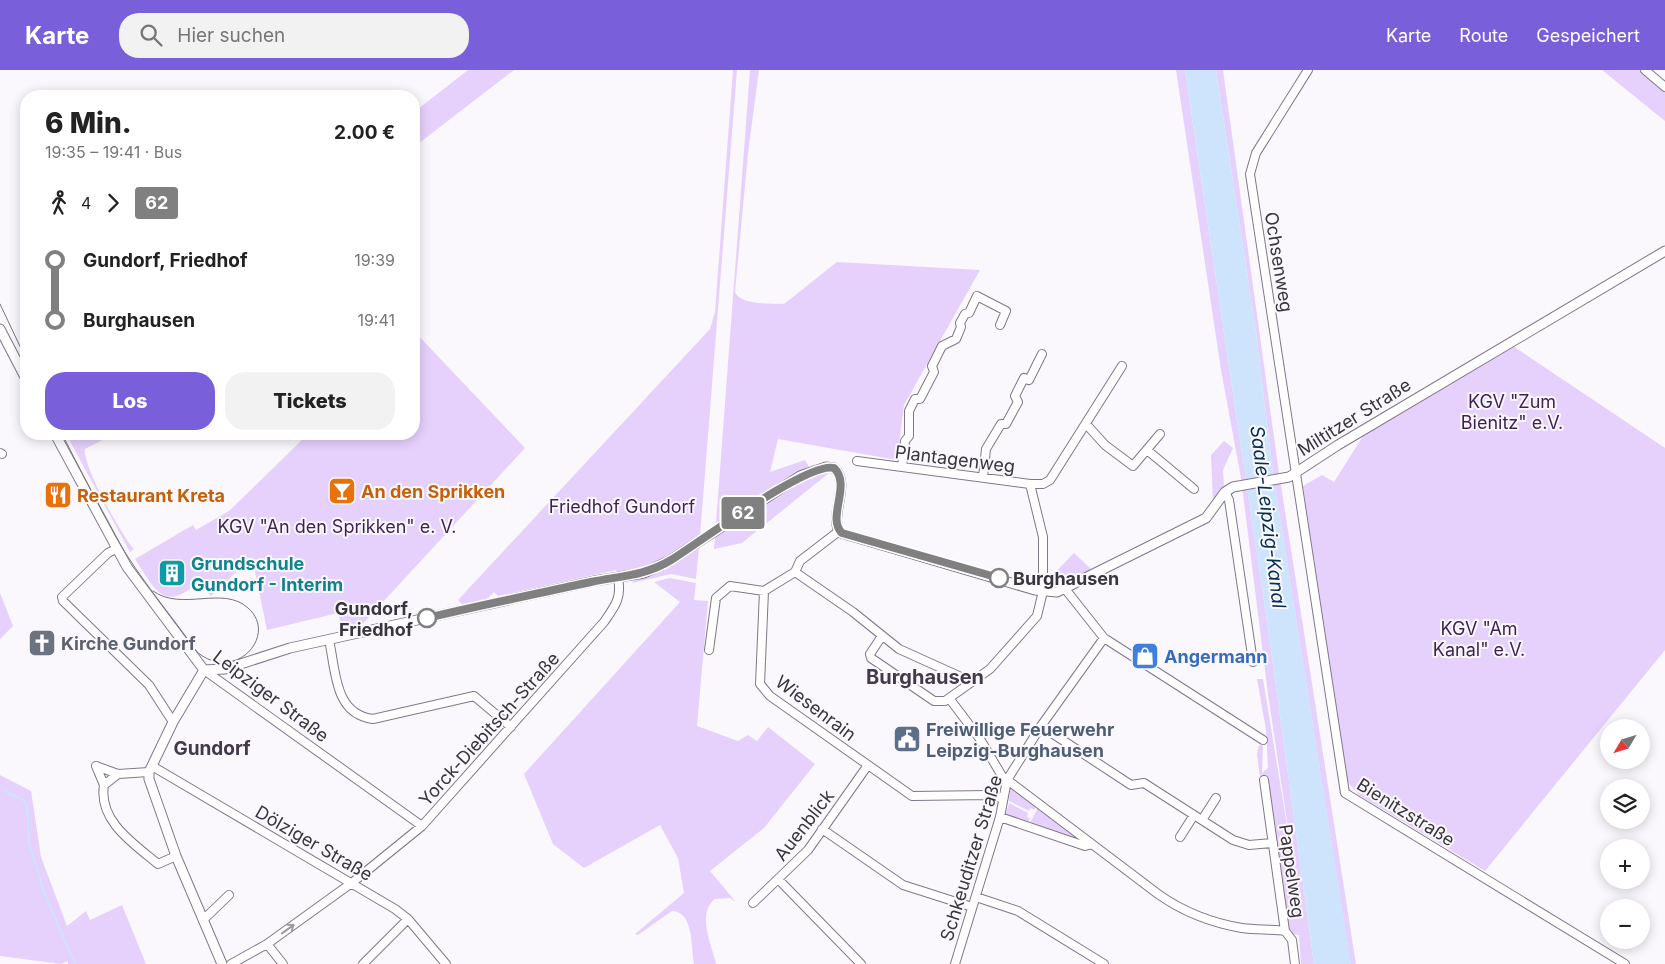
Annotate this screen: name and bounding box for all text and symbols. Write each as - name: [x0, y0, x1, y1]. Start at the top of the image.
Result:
- search box: [119, 13, 469, 58]
- text: Karte: [25, 21, 89, 50]
- icon: search: [137, 21, 165, 49]
- text: Hier suchen: [177, 24, 285, 47]
- text: Karte: [1386, 25, 1431, 46]
- text: Route: [1459, 25, 1508, 46]
- text: Gespeichert: [1536, 25, 1640, 46]
- text: 6 Min.: [45, 106, 132, 140]
- text: 2.00 €: [334, 121, 395, 144]
- text: 19:35 – 19:41 · Bus: [45, 142, 182, 162]
- icon: walk: [45, 189, 73, 217]
- icon: forward: [99, 189, 127, 217]
- text: 62: [145, 192, 168, 213]
- text: 4: [81, 193, 91, 213]
- street label: Ochsenweg: [1261, 210, 1297, 314]
- text: Gundorf, Friedhof: [83, 249, 248, 272]
- text: 19:39: [354, 250, 395, 270]
- text: Burghausen: [83, 309, 195, 332]
- text: 19:41: [357, 310, 395, 330]
- button: Los: [45, 372, 215, 430]
- button: Tickets: [225, 372, 395, 430]
- street label: Miltitzer Straße: [1294, 374, 1414, 460]
- park label: KGV "Zum Bienitz" e.V.: [1461, 391, 1563, 433]
- water label: Saale-Leipzig-Kanal: [1245, 424, 1291, 610]
- street label: Plantagenweg: [894, 441, 1016, 477]
- bar icon: An den Sprikken: [327, 476, 357, 506]
- restaurant icon: Restaurant Kreta: [43, 480, 73, 510]
- place label: An den Sprikken: [361, 481, 505, 502]
- place label: Restaurant Kreta: [77, 485, 225, 506]
- park label: Friedhof Gundorf: [549, 496, 696, 517]
- line badge: 62: [720, 497, 766, 529]
- text: 62: [731, 502, 755, 523]
- park label: KGV "An den Sprikken" e. V.: [218, 516, 456, 537]
- place label: Grundschule Gundorf - Interim: [191, 553, 343, 595]
- building icon: Grundschule Gundorf - Interim: [157, 558, 187, 588]
- marker: Burghausen: [989, 568, 1009, 588]
- place label: Burghausen: [1013, 568, 1119, 589]
- place label: Gundorf, Friedhof: [335, 598, 413, 640]
- marker: Gundorf, Friedhof: [417, 608, 437, 628]
- park label: KGV "Am Kanal" e.V.: [1433, 618, 1525, 660]
- church icon: Kirche Gundorf: [27, 628, 57, 658]
- place label: Kirche Gundorf: [61, 633, 196, 654]
- shop icon: Angermann: [1130, 641, 1160, 671]
- street label: Leipziger Straße: [209, 646, 333, 746]
- place label: Angermann: [1164, 646, 1268, 667]
- street label: Yorck-Diebitsch-Straße: [415, 648, 563, 810]
- district label: Burghausen: [866, 665, 984, 689]
- street label: Wiesenrain: [772, 671, 860, 745]
- place label: Freiwillige Feuerwehr Leipzig-Burghausen: [926, 719, 1114, 761]
- north arrow: [1600, 719, 1650, 769]
- map controls: [1600, 719, 1650, 949]
- public building icon: Freiwillige Feuerwehr Leipzig-Burghausen: [892, 724, 922, 754]
- district label: Gundorf: [173, 737, 251, 760]
- street label: Schkeuditzer Straße: [936, 773, 1006, 943]
- street label: Bienitzstraße: [1353, 774, 1459, 850]
- button: layers: [1600, 779, 1650, 829]
- street label: Auenblick: [770, 785, 838, 865]
- street label: Dölziger Straße: [252, 801, 376, 885]
- street label: Pappelweg: [1275, 823, 1309, 919]
- button: +: [1600, 839, 1650, 889]
- button: −: [1600, 899, 1650, 949]
- one-way arrow: [280, 924, 294, 934]

